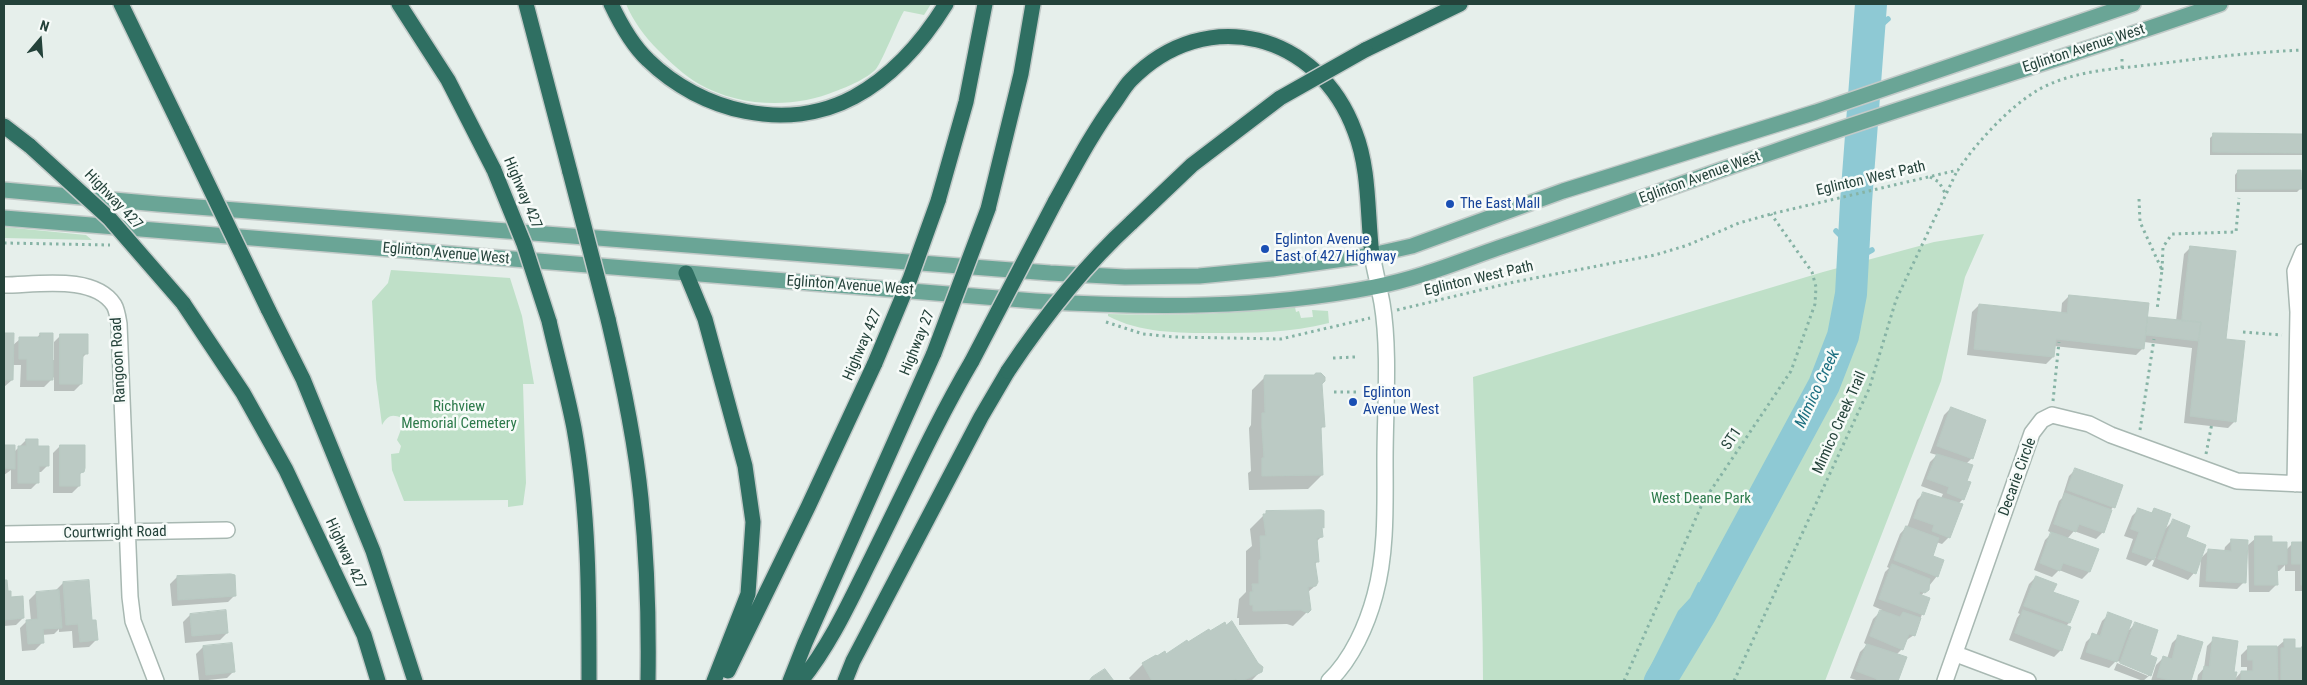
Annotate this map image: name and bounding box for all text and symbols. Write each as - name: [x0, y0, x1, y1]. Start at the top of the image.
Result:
- north arrow: [15, 15, 65, 65]
- text: N: [38, 17, 51, 35]
- street label: Eglinton Avenue West: [2021, 21, 2147, 77]
- street label: Eglinton Avenue West: [1637, 148, 1763, 208]
- street label: Highway 427: [499, 154, 545, 232]
- street label: Eglinton West Path: [1815, 158, 1927, 200]
- street label: Highway 427: [80, 166, 146, 234]
- place label: The East Mall: [1460, 195, 1540, 213]
- marker: The East Mall: [1444, 198, 1456, 210]
- place label: Eglinton Avenue East of 427 Highway: [1275, 231, 1396, 266]
- street label: Eglinton Avenue West: [382, 239, 510, 269]
- marker: Eglinton Avenue East of 427 Highway: [1259, 243, 1271, 255]
- street label: Eglinton West Path: [1423, 258, 1535, 300]
- street label: Eglinton Avenue West: [786, 273, 914, 299]
- street label: Highway 427: [840, 306, 886, 384]
- street label: Highway 27: [897, 308, 939, 378]
- street label: Rangoon Road: [108, 317, 130, 403]
- water label: Mimico Creek: [1792, 347, 1844, 431]
- street label: Mimico Creek Trail: [1809, 369, 1871, 477]
- place label: Eglinton Avenue West: [1363, 384, 1439, 419]
- marker: Eglinton Avenue West: [1347, 396, 1359, 408]
- park label: Richview Memorial Cemetery: [401, 398, 517, 433]
- street label: ST1: [1718, 424, 1746, 454]
- street label: Decarie Circle: [1996, 435, 2040, 519]
- park label: West Deane Park: [1651, 490, 1751, 508]
- street label: Highway 427: [321, 516, 369, 592]
- street label: Courtwright Road: [63, 523, 167, 543]

